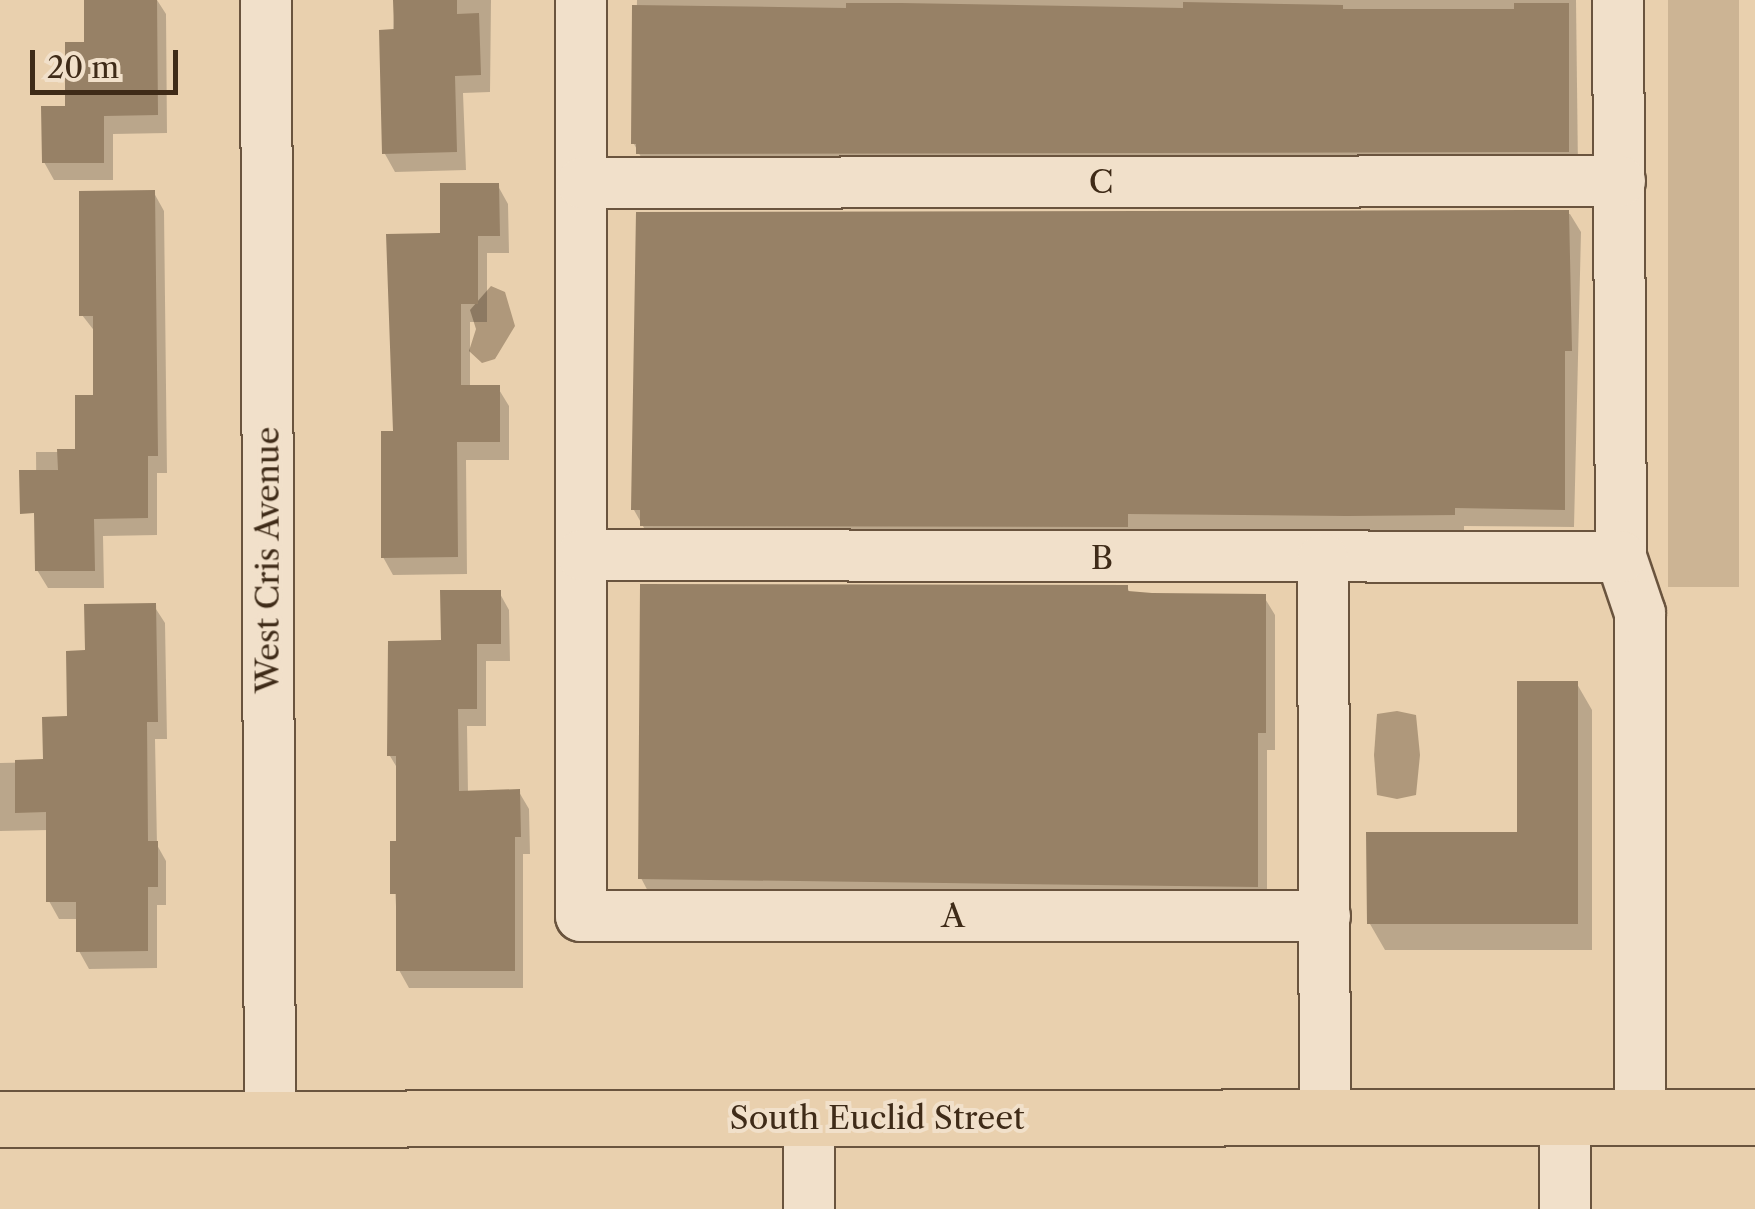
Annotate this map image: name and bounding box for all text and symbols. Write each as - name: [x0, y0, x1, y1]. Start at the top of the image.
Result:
- scale bar: [35, 30, 182, 92]
- text: 20 m: [47, 49, 119, 86]
- street label: C: [1089, 163, 1113, 201]
- street label: West Cris Avenue: [249, 426, 287, 694]
- street label: B: [1091, 539, 1113, 577]
- street label: A: [941, 897, 965, 935]
- street label: South Euclid Street: [730, 1099, 1024, 1137]

